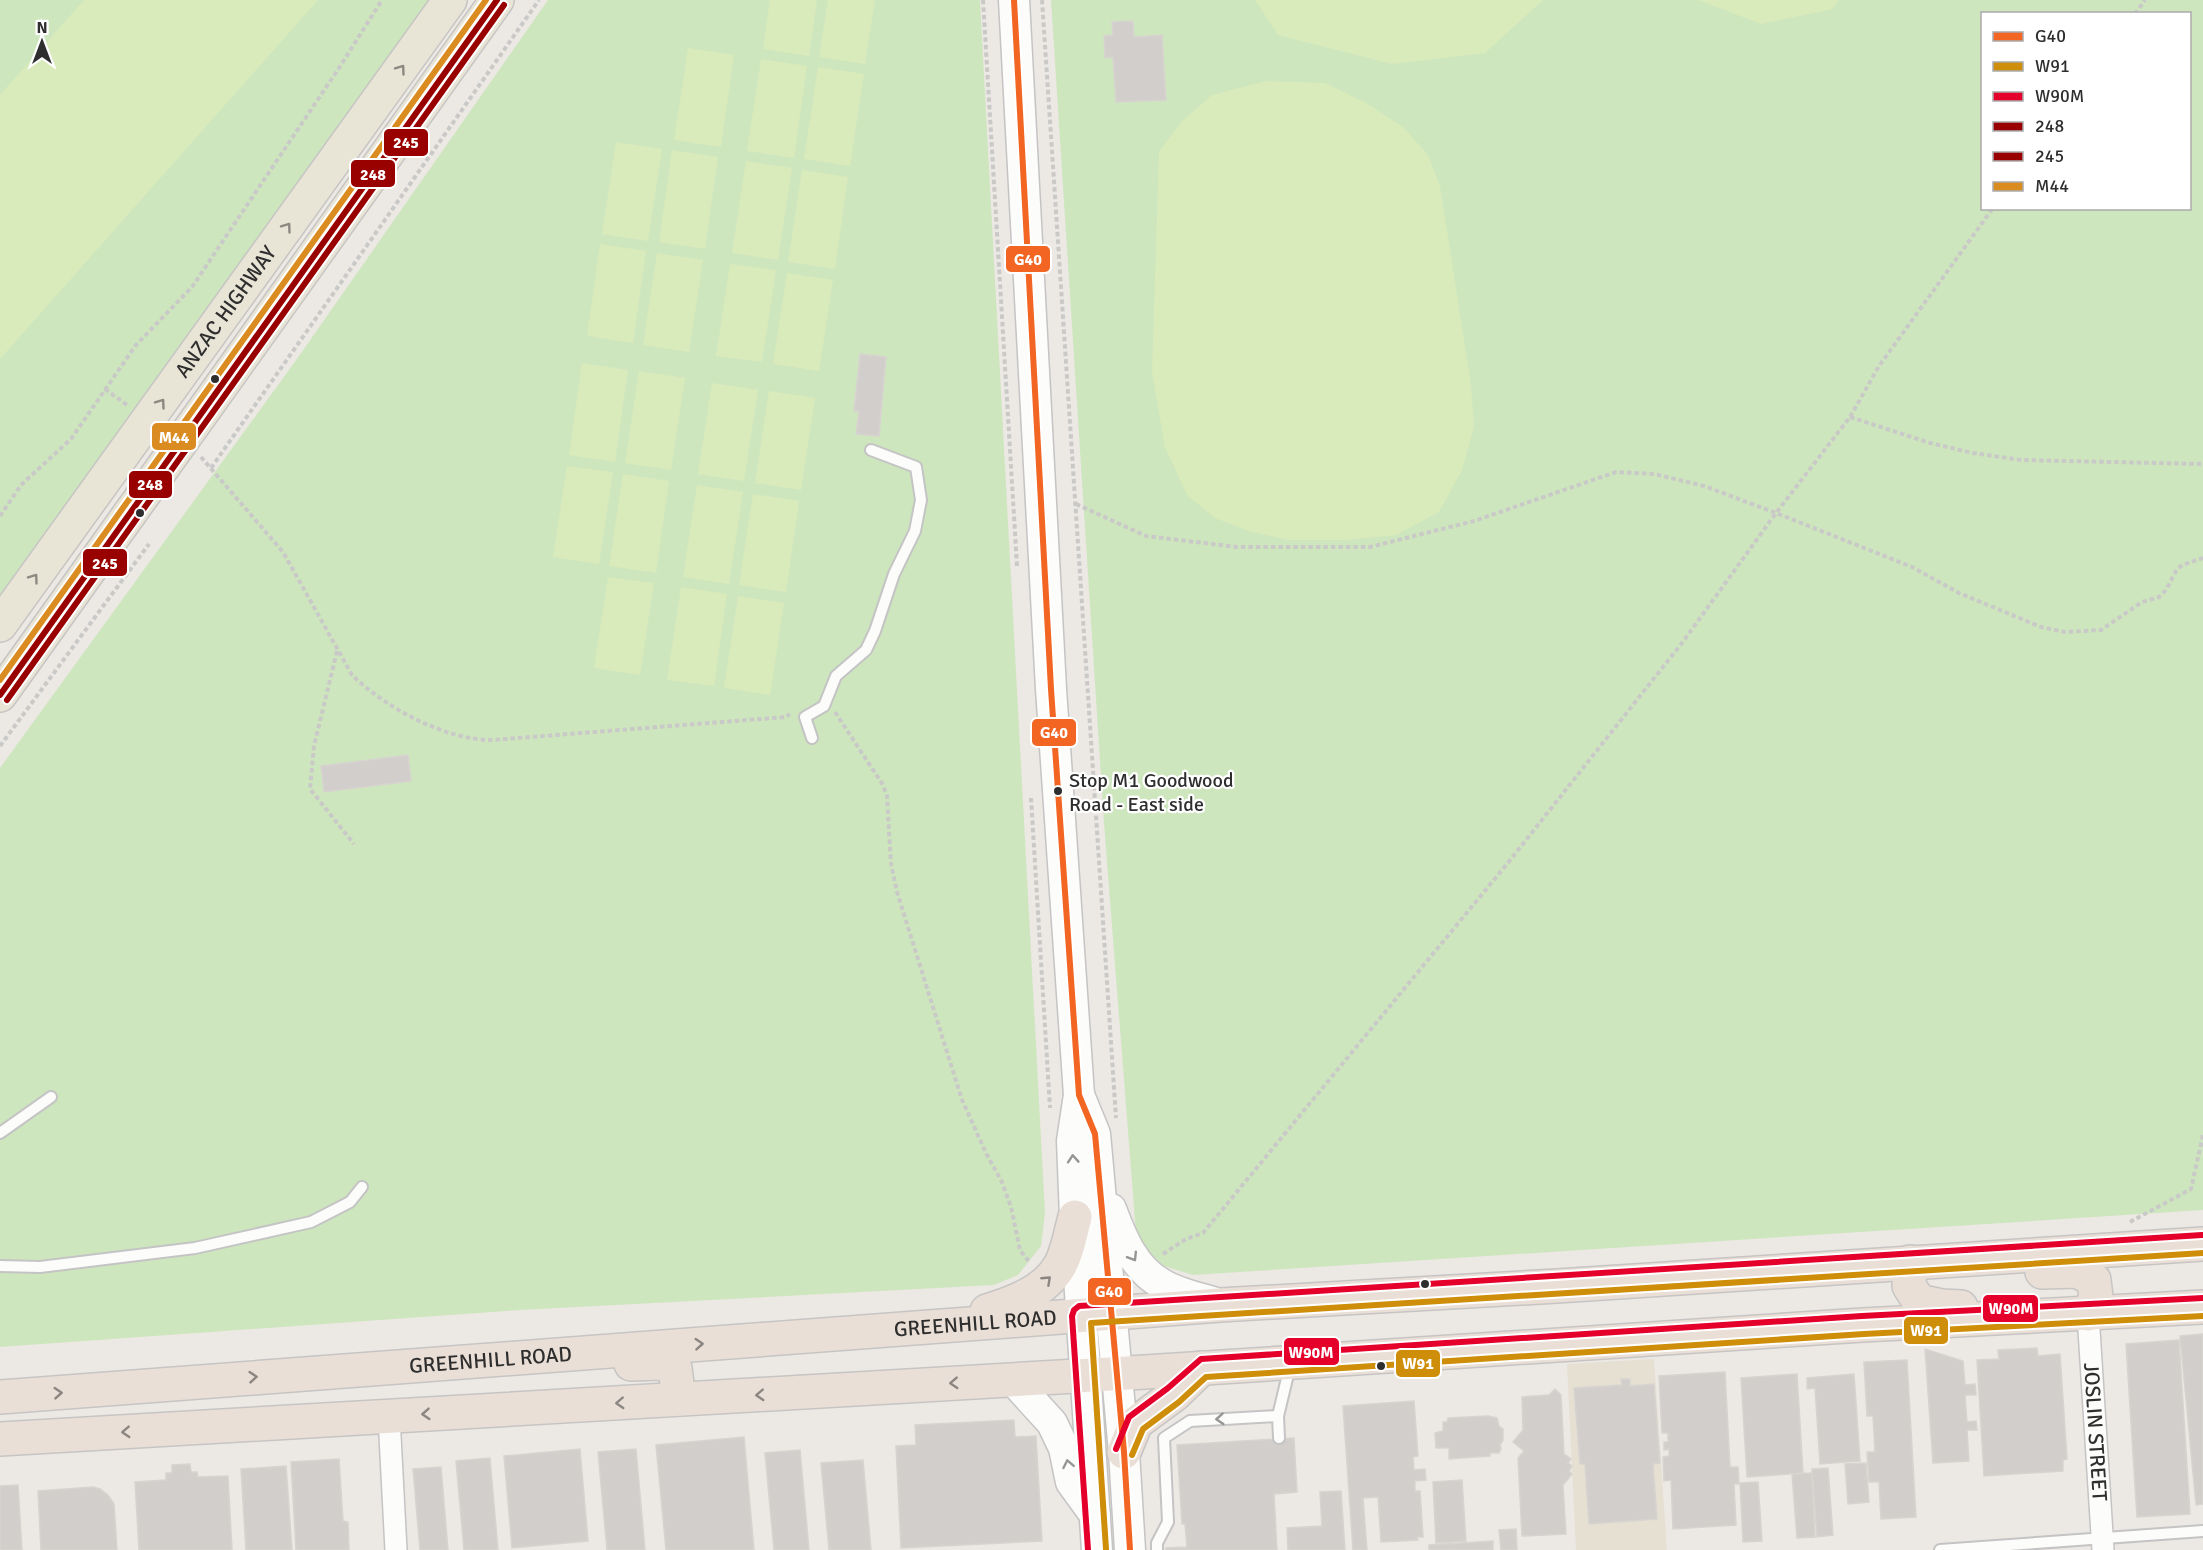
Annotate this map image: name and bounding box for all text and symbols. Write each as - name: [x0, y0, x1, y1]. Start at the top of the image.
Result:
- north arrow: [12, 12, 72, 72]
- legend: [1981, 12, 2191, 210]
- text: N: [36, 18, 48, 38]
- text: G40: [2035, 25, 2066, 47]
- text: W91: [2035, 55, 2070, 77]
- one-way arrow: [394, 64, 405, 75]
- text: W90M: [2035, 85, 2084, 107]
- text: 248: [2035, 115, 2064, 137]
- line badge: 245: [383, 128, 429, 157]
- text: 245: [393, 133, 419, 153]
- text: 245: [2035, 145, 2064, 167]
- line badge: 248: [350, 159, 396, 188]
- text: 248: [360, 165, 386, 185]
- text: M44: [2035, 175, 2069, 197]
- one-way arrow: [280, 223, 291, 234]
- street label: ANZAC HIGHWAY: [169, 240, 282, 383]
- line badge: G40: [1005, 245, 1051, 273]
- text: G40: [1014, 250, 1042, 270]
- unlabelled marker: [209, 373, 221, 385]
- one-way arrow: [154, 398, 165, 409]
- line badge: M44: [151, 422, 197, 451]
- text: M44: [159, 428, 190, 448]
- line badge: 248: [128, 470, 173, 499]
- text: 248: [137, 475, 163, 495]
- unlabelled marker: [134, 507, 146, 519]
- line badge: 245: [82, 548, 128, 577]
- text: 245: [92, 554, 118, 574]
- one-way arrow: [27, 573, 38, 584]
- line badge: G40: [1031, 718, 1077, 747]
- text: G40: [1040, 723, 1068, 743]
- place label: Stop M1 Goodwood Road - East side: [1069, 768, 1234, 817]
- marker: Stop M1 Goodwood Road - East side: [1052, 785, 1064, 797]
- one-way arrow: [1067, 1154, 1080, 1163]
- one-way arrow: [1126, 1251, 1138, 1261]
- one-way arrow: [1041, 1276, 1051, 1287]
- line badge: G40: [1087, 1277, 1132, 1306]
- unlabelled marker: [1419, 1278, 1431, 1290]
- text: G40: [1095, 1282, 1123, 1302]
- line badge: W90M: [1982, 1294, 2039, 1323]
- text: W90M: [1988, 1299, 2034, 1319]
- street label: GREENHILL ROAD: [893, 1304, 1057, 1343]
- line badge: W91: [1903, 1316, 1949, 1345]
- text: W91: [1910, 1321, 1942, 1341]
- one-way arrow: [694, 1337, 703, 1350]
- line badge: W90M: [1283, 1337, 1340, 1366]
- street label: GREENHILL ROAD: [408, 1341, 573, 1379]
- text: W90M: [1288, 1343, 1334, 1363]
- line badge: W91: [1395, 1349, 1441, 1378]
- text: W91: [1402, 1354, 1434, 1374]
- unlabelled marker: [1375, 1360, 1387, 1372]
- street label: JOSLIN STREET: [2078, 1362, 2113, 1503]
- one-way arrow: [248, 1371, 257, 1384]
- one-way arrow: [950, 1376, 959, 1389]
- one-way arrow: [54, 1387, 63, 1400]
- one-way arrow: [755, 1388, 764, 1401]
- one-way arrow: [616, 1396, 625, 1409]
- one-way arrow: [421, 1407, 430, 1420]
- one-way arrow: [1215, 1413, 1224, 1426]
- one-way arrow: [122, 1425, 131, 1438]
- one-way arrow: [1062, 1460, 1075, 1470]

